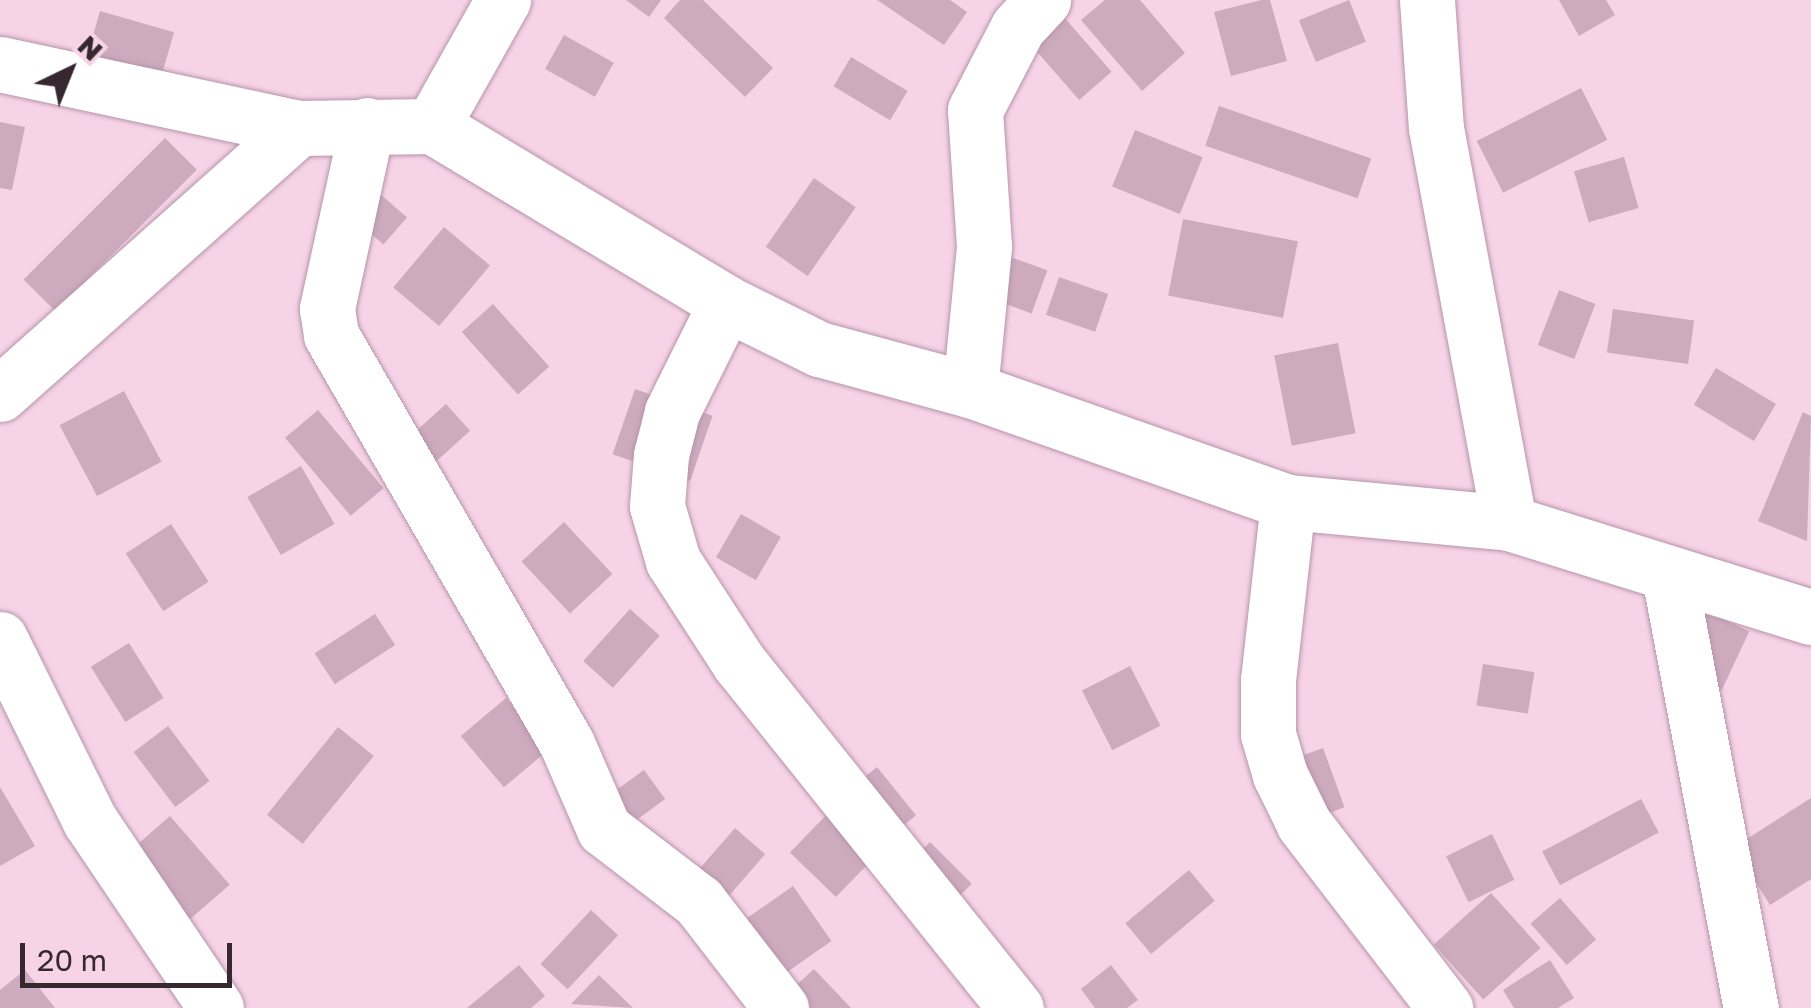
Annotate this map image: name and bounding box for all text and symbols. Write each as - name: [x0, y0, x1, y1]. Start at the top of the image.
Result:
- north arrow: [20, 20, 120, 120]
- text: N: [72, 28, 110, 67]
- scale bar: [25, 923, 238, 985]
- text: 20 m: [37, 942, 107, 978]

